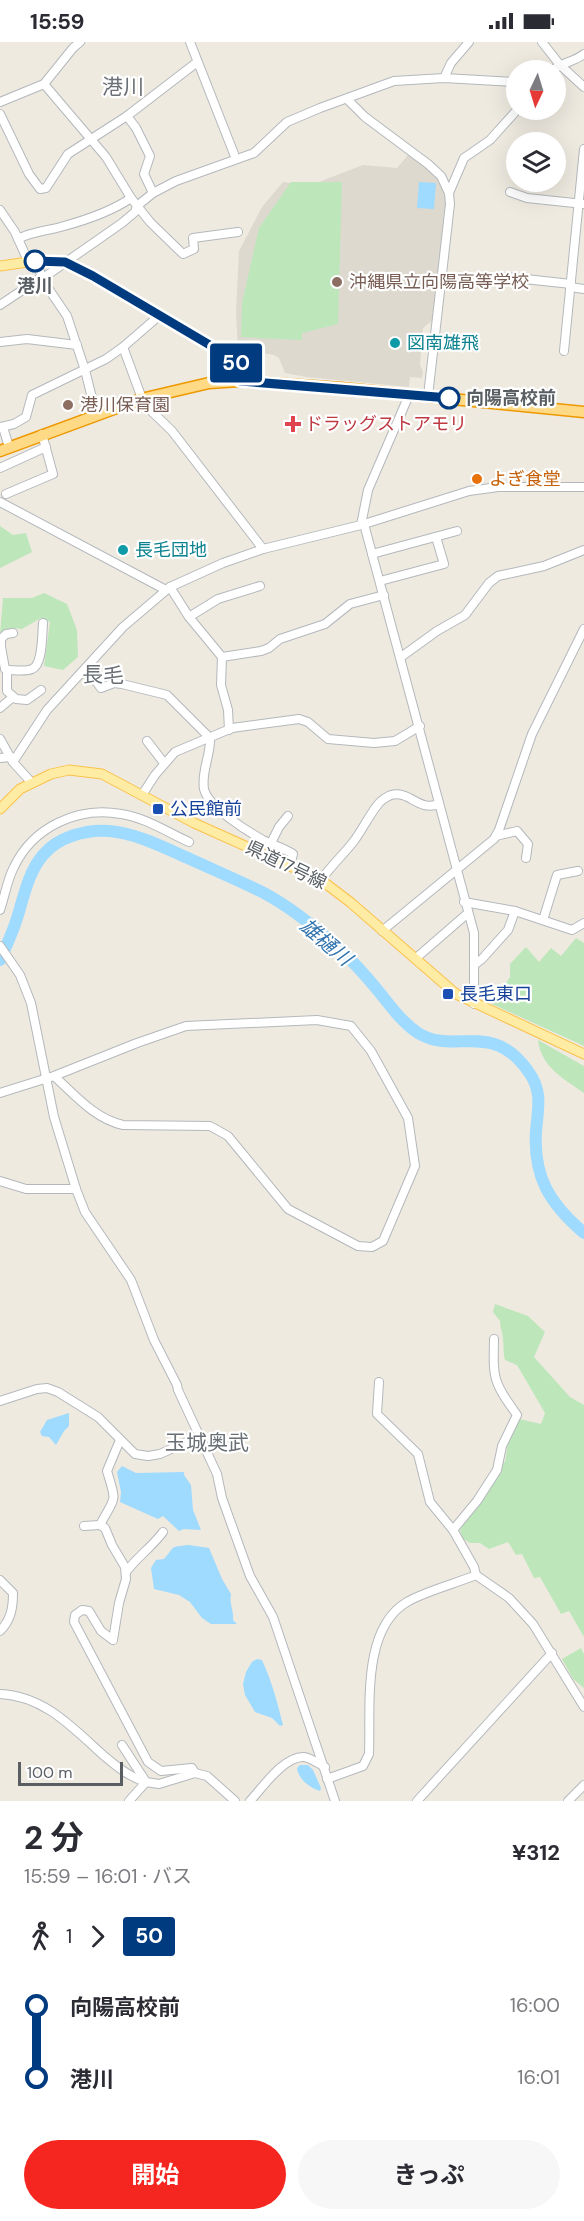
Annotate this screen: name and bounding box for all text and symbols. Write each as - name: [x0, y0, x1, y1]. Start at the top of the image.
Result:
- text: 15:59: [30, 7, 84, 36]
- north arrow: [506, 60, 566, 120]
- map controls: [506, 60, 566, 192]
- district label: 港川: [102, 73, 144, 101]
- button: layers: [506, 132, 566, 192]
- marker: 港川: [24, 250, 46, 272]
- place label: 沖縄県立向陽高等学校: [349, 270, 529, 294]
- place label: 港川: [17, 274, 53, 298]
- marker: 沖縄県立向陽高等学校: [330, 275, 344, 289]
- place label: 図南雄飛: [407, 331, 479, 355]
- marker: 図南雄飛: [388, 336, 402, 350]
- line badge: 50: [209, 344, 263, 382]
- text: 50: [222, 349, 250, 377]
- place label: 向陽高校前: [466, 386, 556, 410]
- marker: 向陽高校前: [438, 387, 460, 409]
- place label: 港川保育園: [80, 393, 170, 417]
- marker: 港川保育園: [61, 398, 75, 412]
- place label: ドラッグストアモリ: [305, 412, 467, 436]
- marker: ドラッグストアモリ: [286, 417, 300, 431]
- place label: よぎ食堂: [489, 467, 561, 491]
- marker: よぎ食堂: [470, 472, 484, 486]
- place label: 長毛団地: [135, 538, 207, 562]
- marker: 長毛団地: [116, 543, 130, 557]
- district label: 長毛: [82, 661, 124, 689]
- place label: 公民館前: [170, 797, 242, 821]
- marker: 公民館前: [151, 802, 165, 816]
- street label: 県道17号線: [242, 835, 330, 895]
- water label: 雄樋川: [295, 913, 359, 973]
- place label: 長毛東口: [460, 982, 532, 1006]
- marker: 長毛東口: [441, 987, 455, 1001]
- district label: 玉城奥武: [165, 1429, 249, 1457]
- scale bar: [18, 1759, 123, 1786]
- text: 100 m: [27, 1762, 72, 1783]
- text: 2 分: [24, 1816, 84, 1859]
- text: ¥312: [512, 1838, 560, 1867]
- text: 15:59 – 16:01 · バス: [24, 1863, 192, 1889]
- icon: walk: [24, 1920, 57, 1953]
- icon: forward: [81, 1920, 114, 1953]
- text: 50: [135, 1922, 163, 1950]
- text: 1: [66, 1923, 72, 1949]
- text: 16:00: [510, 1992, 560, 2018]
- text: 向陽高校前: [70, 1993, 180, 2022]
- text: 16:01: [517, 2064, 560, 2090]
- text: 港川: [70, 2065, 114, 2094]
- button: 開始: [24, 2140, 286, 2209]
- button: きっぷ: [298, 2140, 560, 2209]

